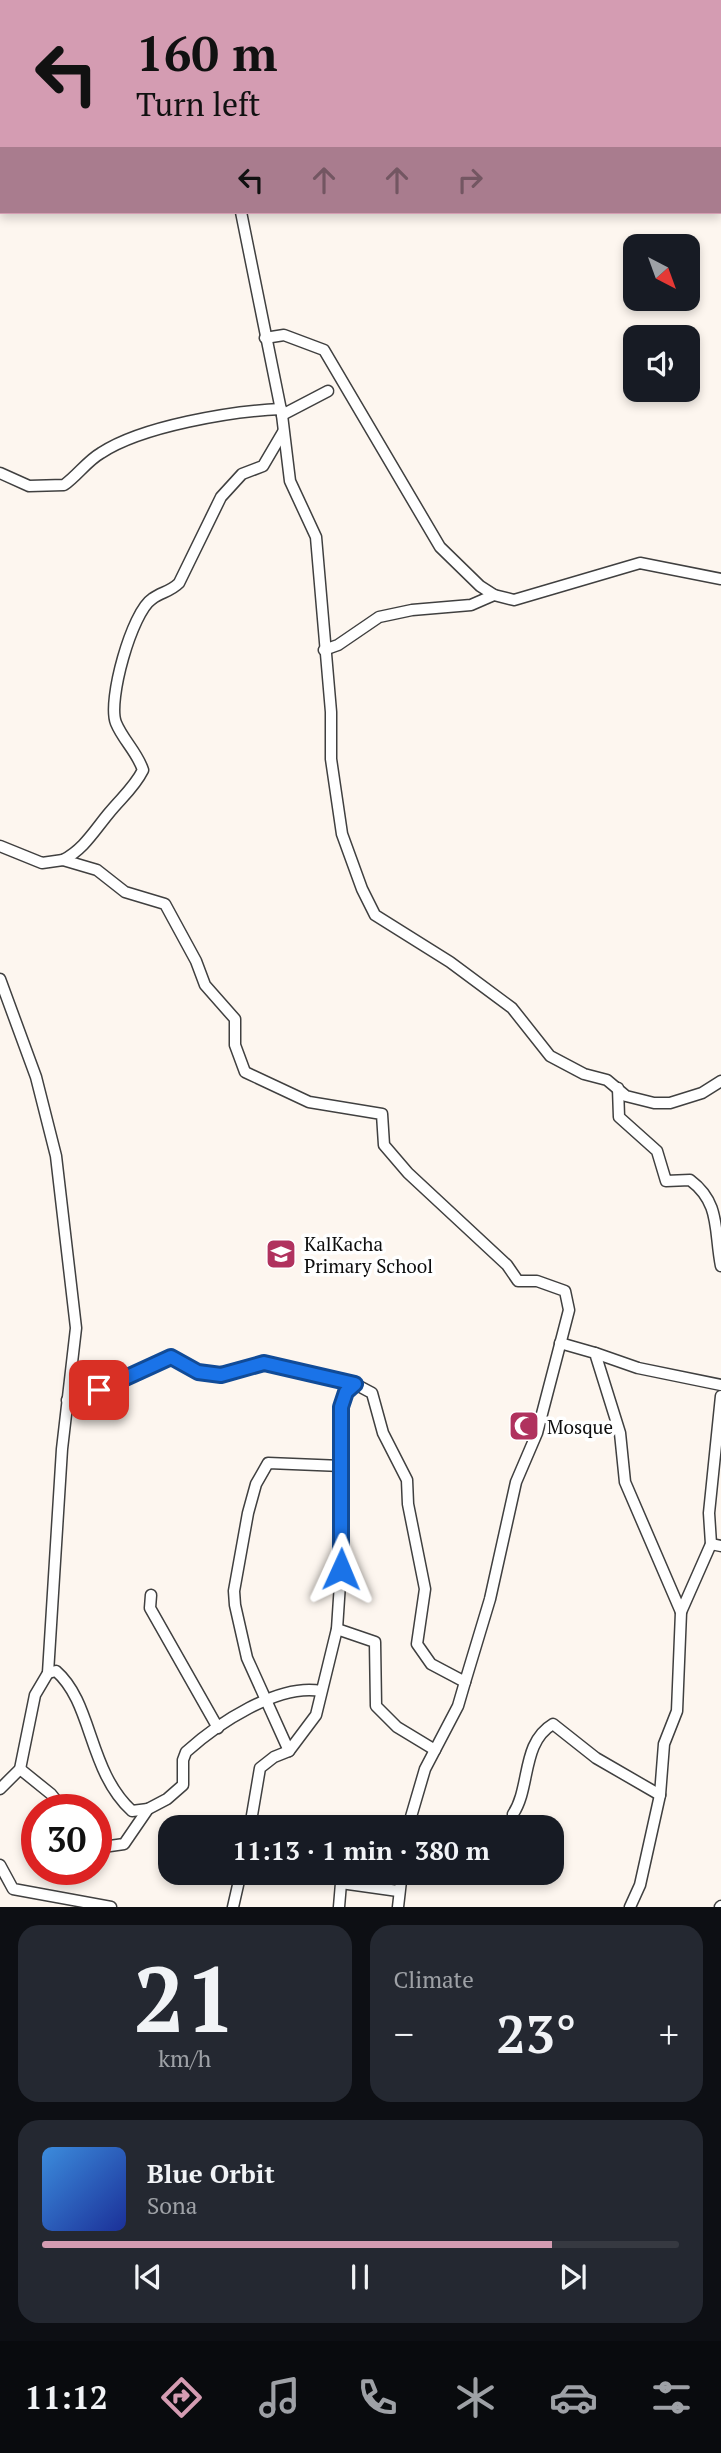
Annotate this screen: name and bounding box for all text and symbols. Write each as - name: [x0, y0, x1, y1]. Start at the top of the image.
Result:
- text: 160 m: [136, 20, 278, 85]
- icon: left: [21, 28, 112, 119]
- text: Turn left: [136, 83, 260, 125]
- icon: left: [232, 161, 270, 199]
- icon: ahead: [305, 161, 343, 199]
- icon: ahead: [378, 161, 416, 199]
- icon: right: [451, 161, 489, 199]
- north arrow: [623, 234, 700, 312]
- map controls: [623, 234, 700, 402]
- button: sound: [623, 325, 700, 402]
- place label: KalKacha Primary School: [304, 1231, 433, 1278]
- school or university icon: KalKacha Primary School: [264, 1237, 298, 1271]
- pin: [69, 1360, 129, 1420]
- icon: arrive: [80, 1371, 118, 1409]
- mosque icon: Mosque: [507, 1409, 541, 1443]
- place label: Mosque: [547, 1414, 613, 1439]
- position arrow: [304, 1532, 378, 1606]
- speed limit sign: 30: [21, 1794, 112, 1885]
- text: 11:13 · 1 min · 380 m: [232, 1833, 490, 1867]
- text: 21: [133, 1937, 236, 2058]
- text: Climate: [394, 1964, 474, 1995]
- text: 23°: [496, 1999, 576, 2068]
- text: −: [394, 2009, 414, 2059]
- text: +: [659, 2009, 679, 2059]
- text: km/h: [158, 2043, 211, 2074]
- text: Blue Orbit: [147, 2156, 275, 2190]
- text: Sona: [147, 2190, 197, 2221]
- icon: previous: [129, 2258, 167, 2296]
- icon: pause: [341, 2258, 379, 2296]
- icon: next: [554, 2258, 592, 2296]
- icon: directions: [157, 2373, 206, 2422]
- icon: music: [255, 2373, 304, 2422]
- icon: phone: [353, 2373, 402, 2422]
- icon: climate: [451, 2373, 500, 2422]
- icon: car: [549, 2373, 598, 2422]
- icon: filters: [647, 2373, 696, 2422]
- text: 11:12: [25, 2376, 108, 2418]

